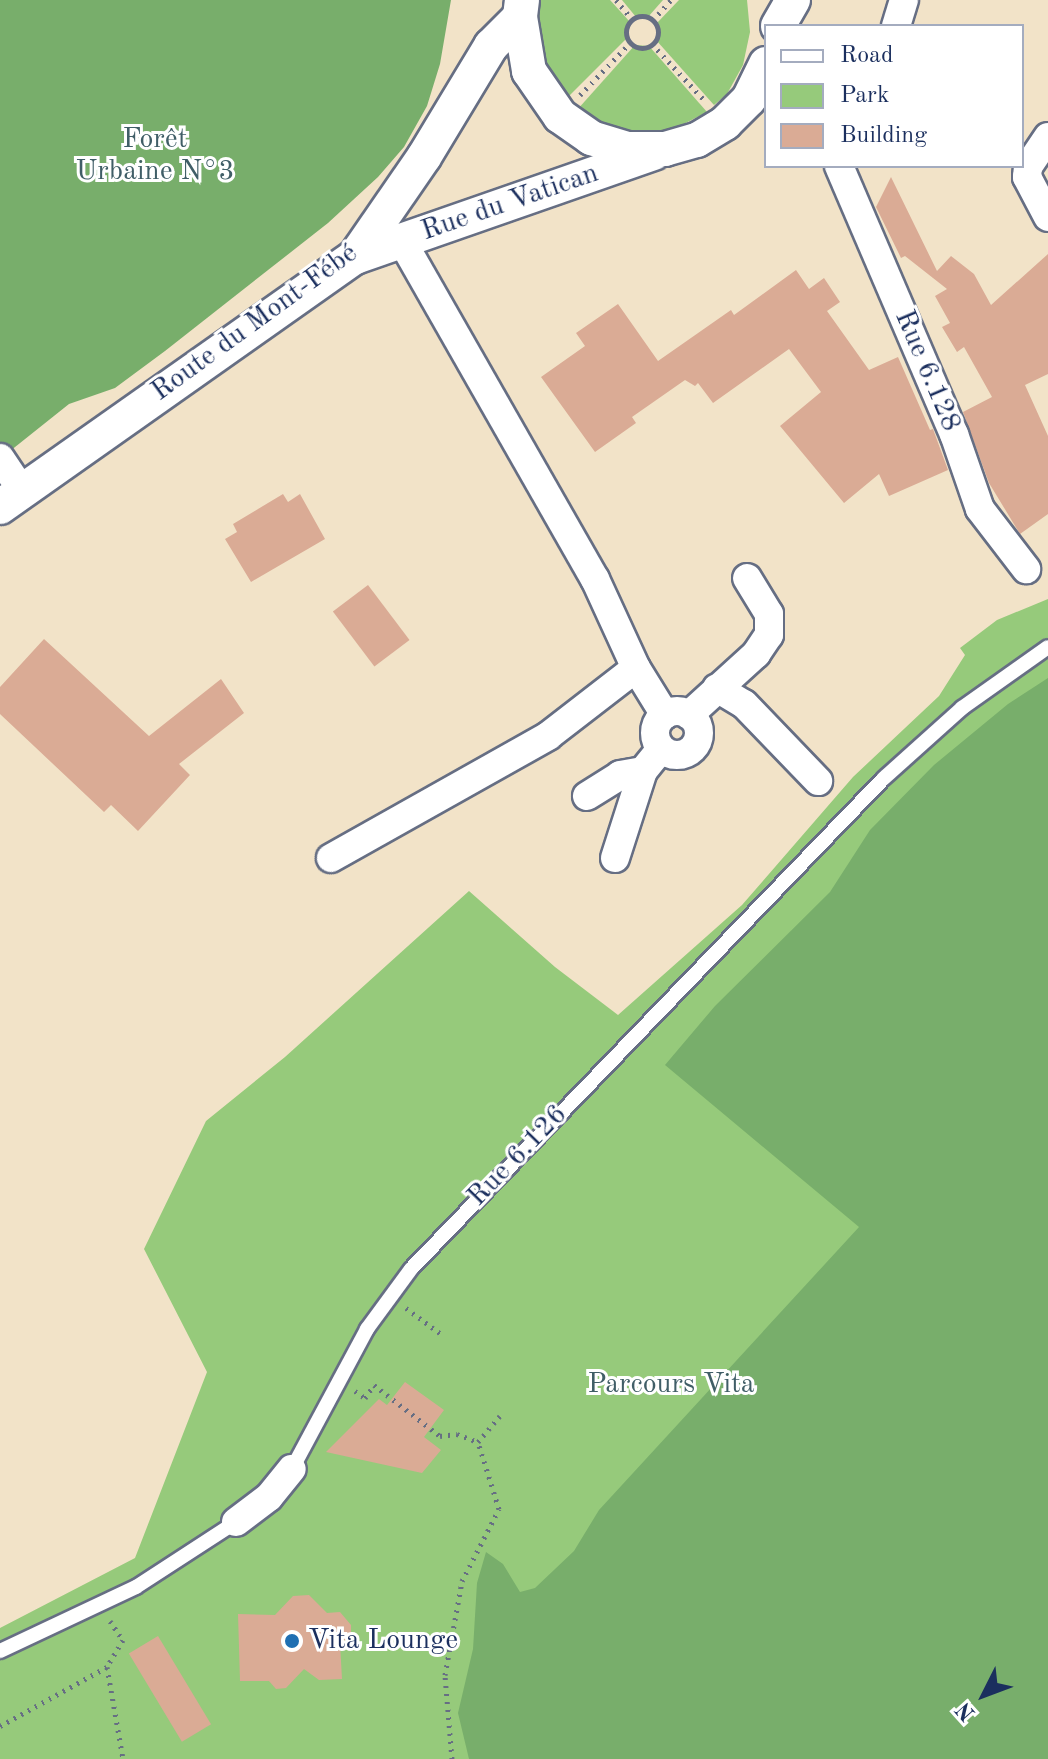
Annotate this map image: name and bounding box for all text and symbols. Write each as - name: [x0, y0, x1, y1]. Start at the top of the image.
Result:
- legend: [764, 24, 1024, 168]
- text: Road: [840, 44, 893, 68]
- text: Park: [840, 84, 889, 108]
- park label: Forêt Urbaine N°3: [76, 123, 234, 189]
- text: Building: [840, 124, 927, 148]
- street label: Rue du Vatican: [417, 157, 603, 249]
- street label: Route du Mont-Fébé: [145, 237, 365, 409]
- street label: Rue 6.128: [886, 305, 968, 437]
- street label: Rue 6.126: [461, 1098, 575, 1214]
- park label: Parcours Vita: [587, 1368, 755, 1402]
- place label: Vita Lounge: [308, 1624, 458, 1658]
- marker: Vita Lounge: [283, 1632, 301, 1650]
- north arrow: [944, 1655, 1024, 1735]
- text: N: [952, 1697, 980, 1725]

